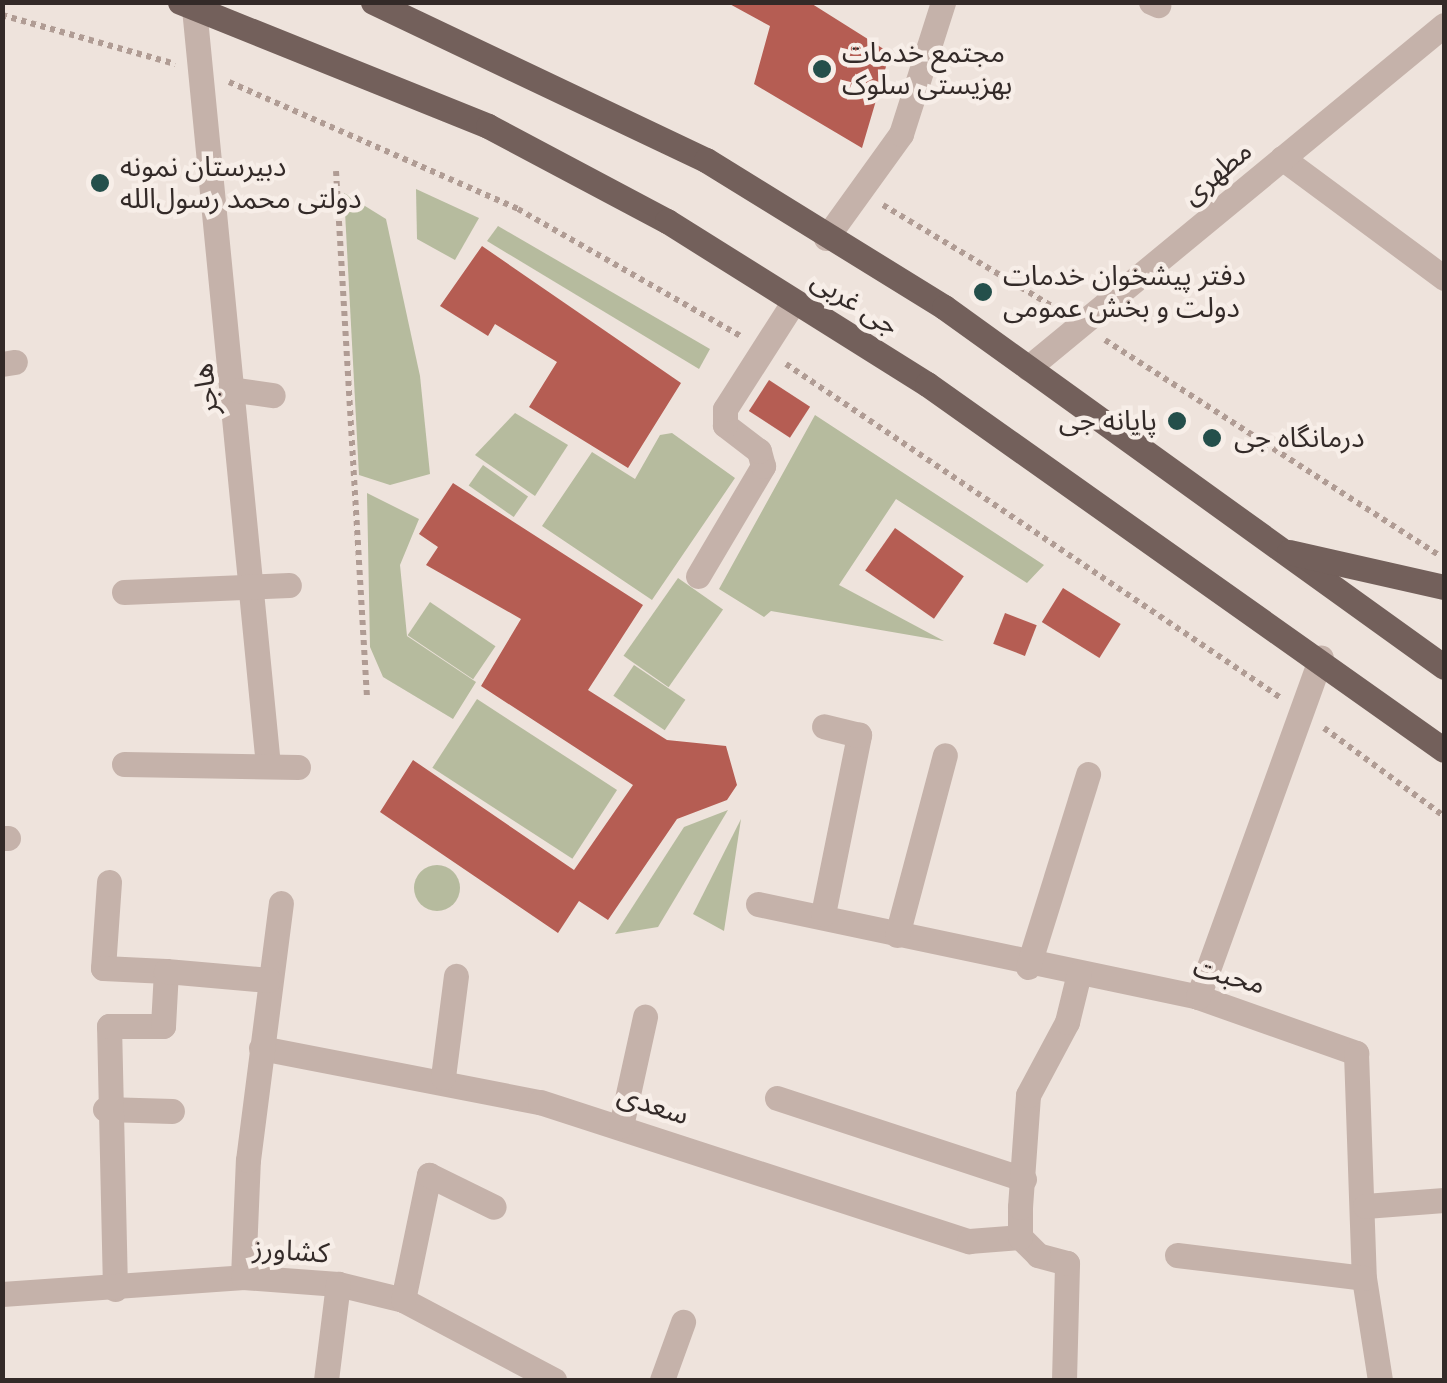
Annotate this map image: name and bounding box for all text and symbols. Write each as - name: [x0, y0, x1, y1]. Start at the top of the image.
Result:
- place label: مجتمع خدمات بهزیستی سلوک: [842, 36, 1012, 102]
- marker: مجتمع خدمات بهزیستی سلوک: [811, 58, 833, 80]
- street label: مطهری: [1175, 134, 1259, 212]
- place label: دبیرستان نمونه دولتی محمد رسول‌الله: [120, 150, 362, 216]
- marker: دبیرستان نمونه دولتی محمد رسول‌الله: [89, 172, 111, 194]
- place label: دفتر پیشخوان خدمات دولت و بخش عمومی: [1003, 259, 1246, 325]
- street label: جی غربی: [805, 263, 905, 343]
- marker: دفتر پیشخوان خدمات دولت و بخش عمومی: [972, 281, 994, 303]
- street label: هاجر: [186, 361, 226, 417]
- place label: پایانه جی: [1059, 404, 1157, 438]
- marker: پایانه جی: [1166, 410, 1188, 432]
- place label: درمانگاه جی: [1234, 421, 1365, 455]
- marker: درمانگاه جی: [1199, 425, 1225, 451]
- street label: محبت: [1190, 950, 1268, 1002]
- street label: سعدی: [613, 1078, 693, 1132]
- street label: کشاورز: [252, 1232, 330, 1270]

